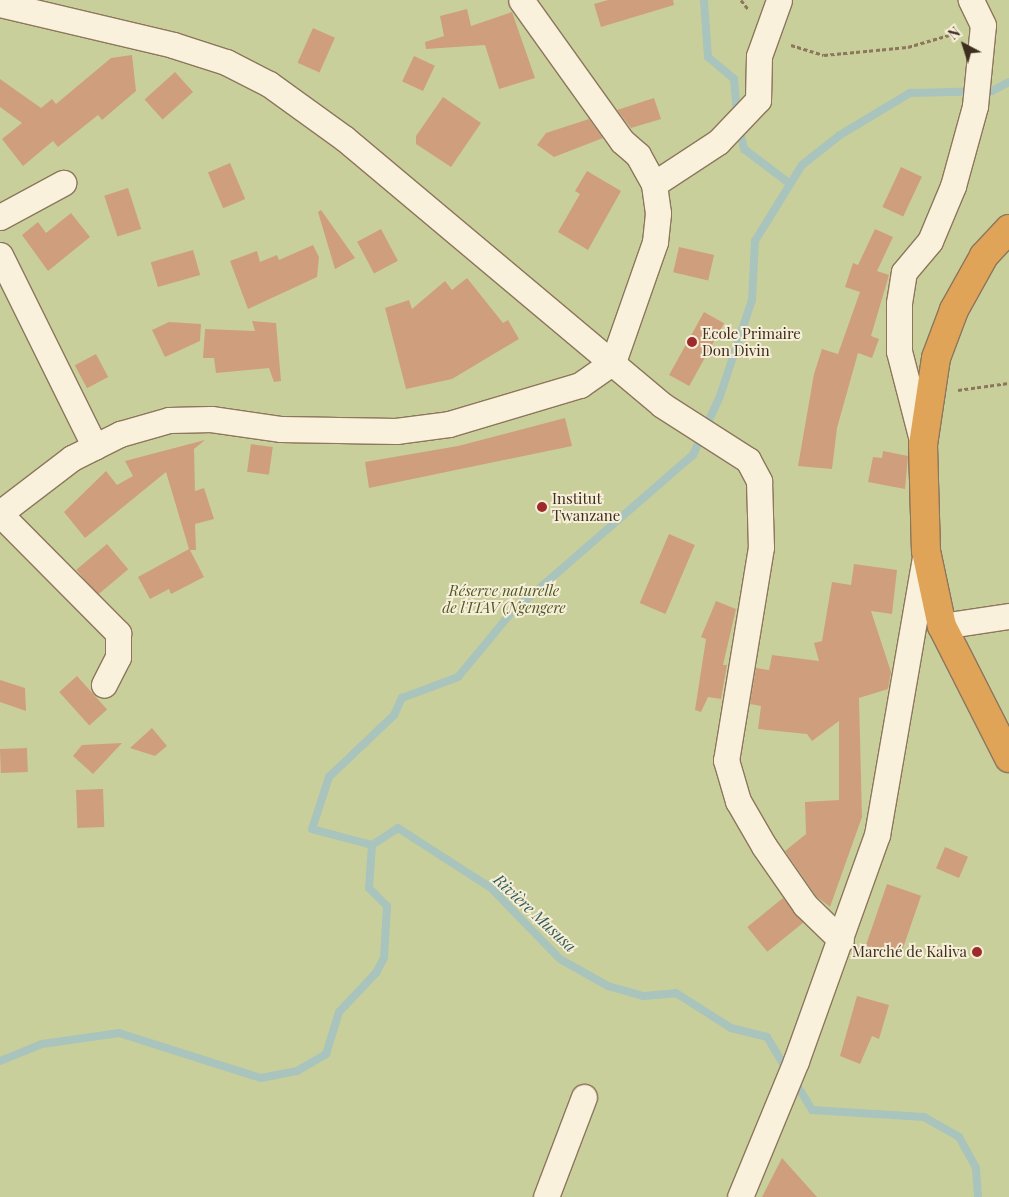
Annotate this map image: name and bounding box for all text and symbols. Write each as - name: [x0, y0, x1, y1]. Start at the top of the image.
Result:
- north arrow: [939, 20, 989, 70]
- text: N: [944, 23, 964, 44]
- place label: Ecole Primaire Don Divin: [702, 324, 801, 359]
- marker: Ecole Primaire Don Divin: [686, 336, 698, 348]
- place label: Institut Twanzane: [552, 489, 620, 524]
- marker: Institut Twanzane: [536, 501, 548, 513]
- park label: Réserve naturelle de l'ITAV (Ngengere: [442, 581, 566, 616]
- water label: Rivière Mususa: [490, 870, 580, 956]
- place label: Marché de Kaliva: [852, 943, 967, 961]
- marker: Marché de Kaliva: [971, 946, 983, 958]

